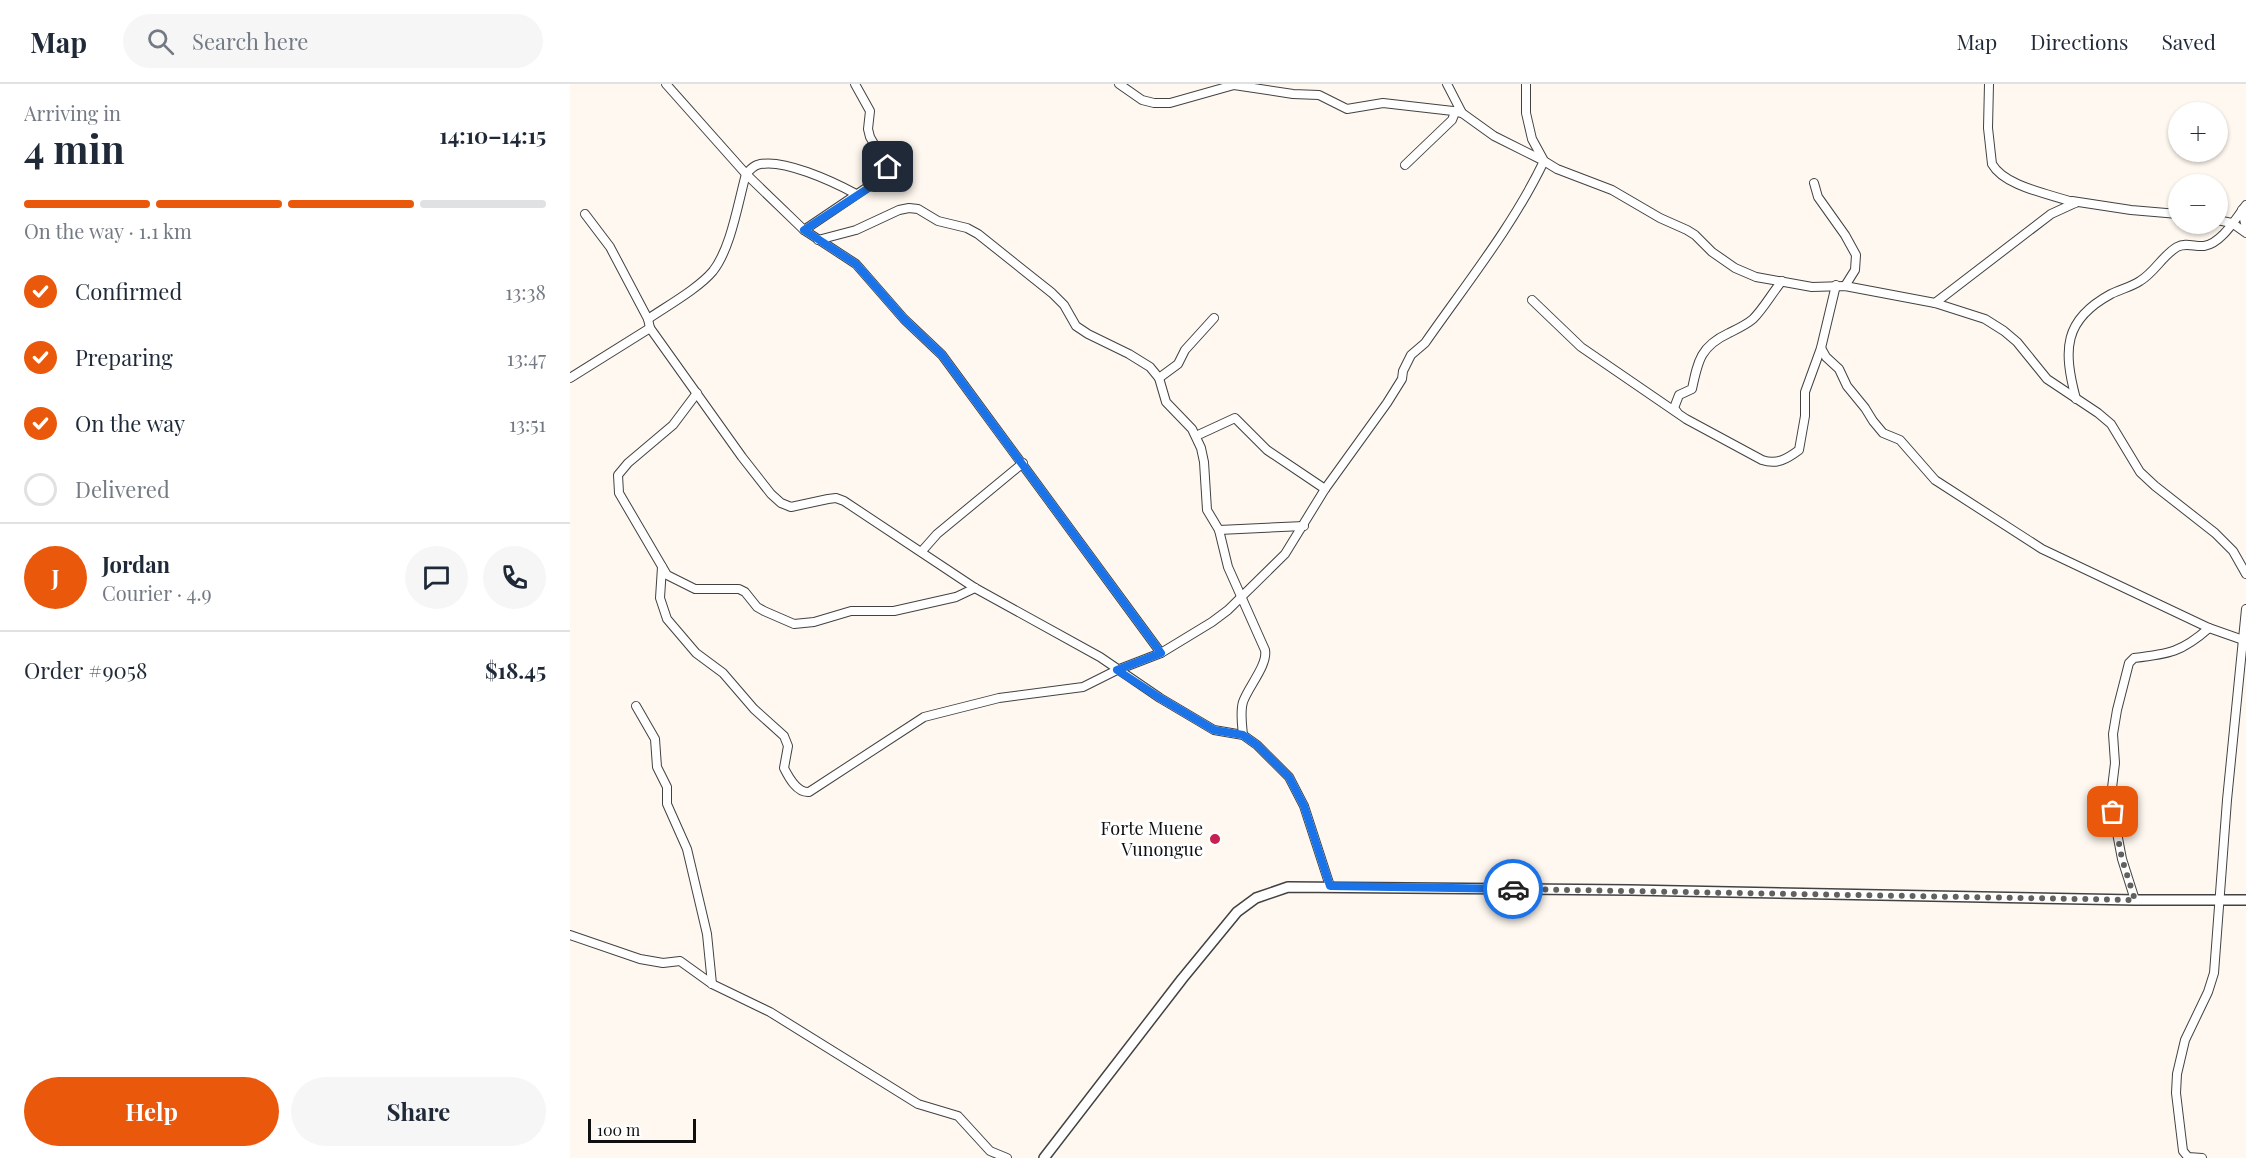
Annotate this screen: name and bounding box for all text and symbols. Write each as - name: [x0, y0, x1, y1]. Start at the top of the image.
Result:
- search box: [123, 14, 543, 68]
- text: Map: [30, 23, 87, 60]
- icon: search: [144, 25, 177, 58]
- text: Search here: [192, 26, 308, 56]
- text: Map: [1956, 27, 1997, 55]
- text: Directions: [2030, 27, 2128, 55]
- text: Saved: [2161, 27, 2216, 55]
- text: Arriving in: [24, 99, 121, 126]
- map controls: [2168, 102, 2228, 234]
- button: +: [2168, 102, 2228, 162]
- text: 14:10–14:15: [439, 120, 546, 150]
- text: 4 min: [24, 122, 125, 174]
- pin: [862, 141, 913, 192]
- icon: home: [871, 150, 904, 183]
- button: −: [2168, 174, 2228, 234]
- text: On the way · 1.1 km: [24, 217, 192, 244]
- icon: check: [24, 275, 57, 308]
- text: Confirmed: [75, 276, 182, 306]
- text: 13:38: [505, 278, 546, 305]
- icon: check: [24, 341, 57, 374]
- text: Preparing: [75, 342, 173, 372]
- text: 13:47: [507, 344, 546, 371]
- icon: check: [24, 407, 57, 440]
- text: On the way: [75, 408, 185, 438]
- text: 13:51: [509, 410, 546, 437]
- text: Delivered: [75, 474, 170, 504]
- button: chat: [405, 546, 468, 609]
- button: phone: [483, 546, 546, 609]
- text: Jordan: [102, 549, 170, 579]
- text: J: [51, 562, 60, 592]
- text: Courier · 4.9: [102, 579, 212, 606]
- text: Order #9058: [24, 655, 147, 685]
- text: $18.45: [485, 655, 546, 685]
- pin: [2087, 786, 2138, 837]
- icon: bag: [2096, 795, 2129, 828]
- place label: Forte Muene Vunongue: [1100, 816, 1203, 861]
- marker: Forte Muene Vunongue: [1208, 832, 1222, 846]
- courier: [1483, 859, 1543, 919]
- icon: car: [1497, 873, 1530, 906]
- button: Help: [24, 1077, 279, 1146]
- button: Share: [291, 1077, 546, 1146]
- scale bar: [588, 1116, 696, 1144]
- text: 100 m: [597, 1119, 640, 1140]

